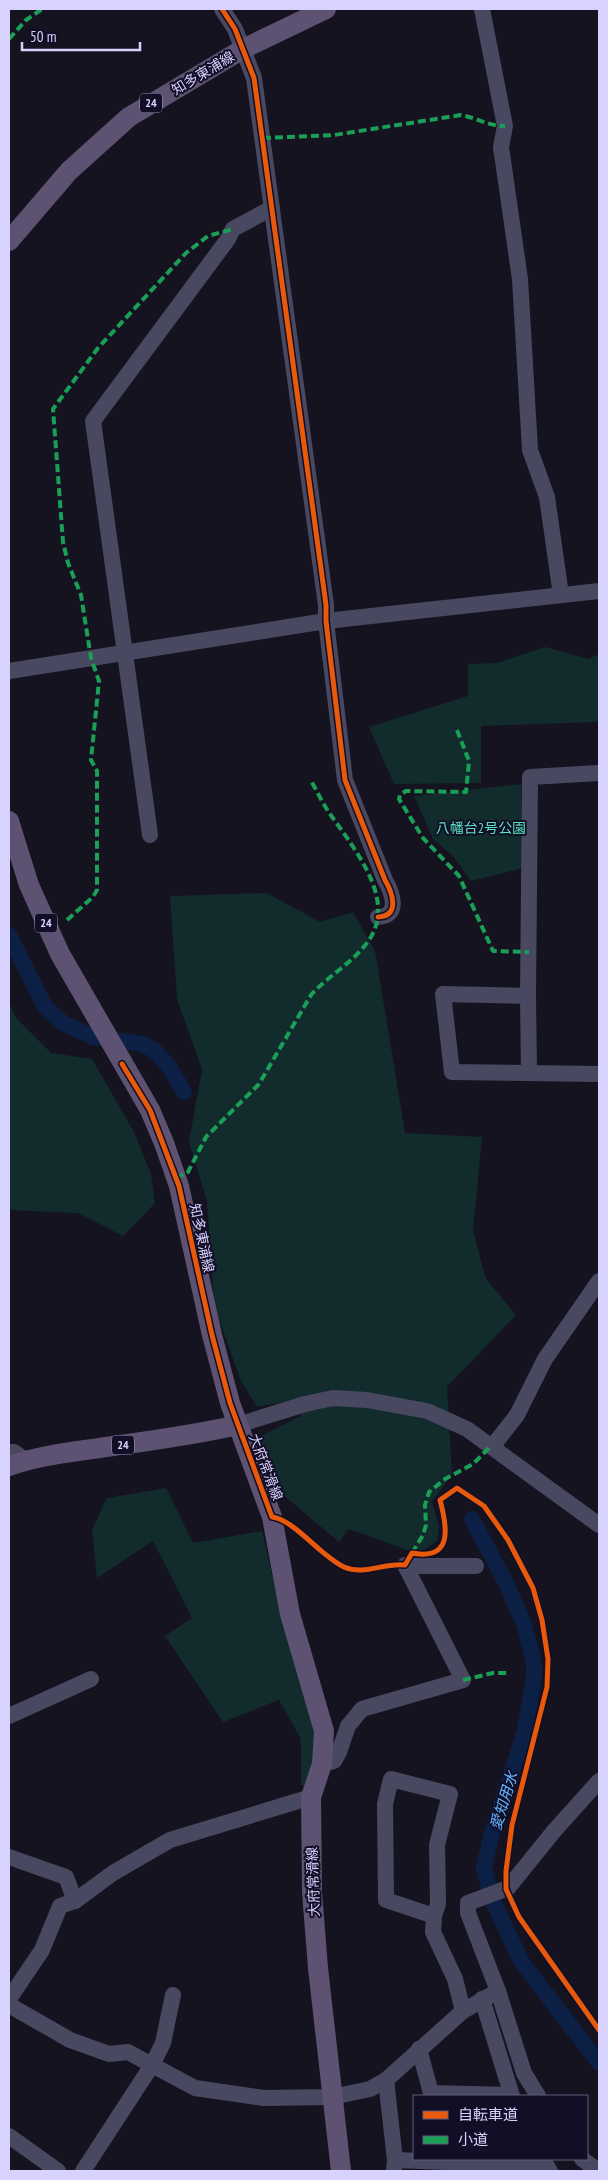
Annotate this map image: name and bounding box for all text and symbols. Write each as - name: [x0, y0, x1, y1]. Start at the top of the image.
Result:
- scale bar: [22, 20, 140, 52]
- text: 50 m: [30, 27, 56, 46]
- street label: 知多東浦線: [168, 47, 238, 99]
- road number: 24: [140, 94, 162, 112]
- park label: 八幡台2号公園: [436, 819, 526, 837]
- road number: 24: [35, 914, 57, 932]
- street label: 知多東浦線: [186, 1202, 218, 1274]
- street label: 大府常滑線: [245, 1431, 287, 1503]
- road number: 24: [112, 1436, 134, 1454]
- water label: 愛知用水: [486, 1767, 522, 1832]
- street label: 大府常滑線: [303, 1847, 323, 1917]
- legend: [413, 2095, 588, 2160]
- text: 自転車道: [458, 2105, 518, 2124]
- text: 小道: [458, 2130, 488, 2149]

